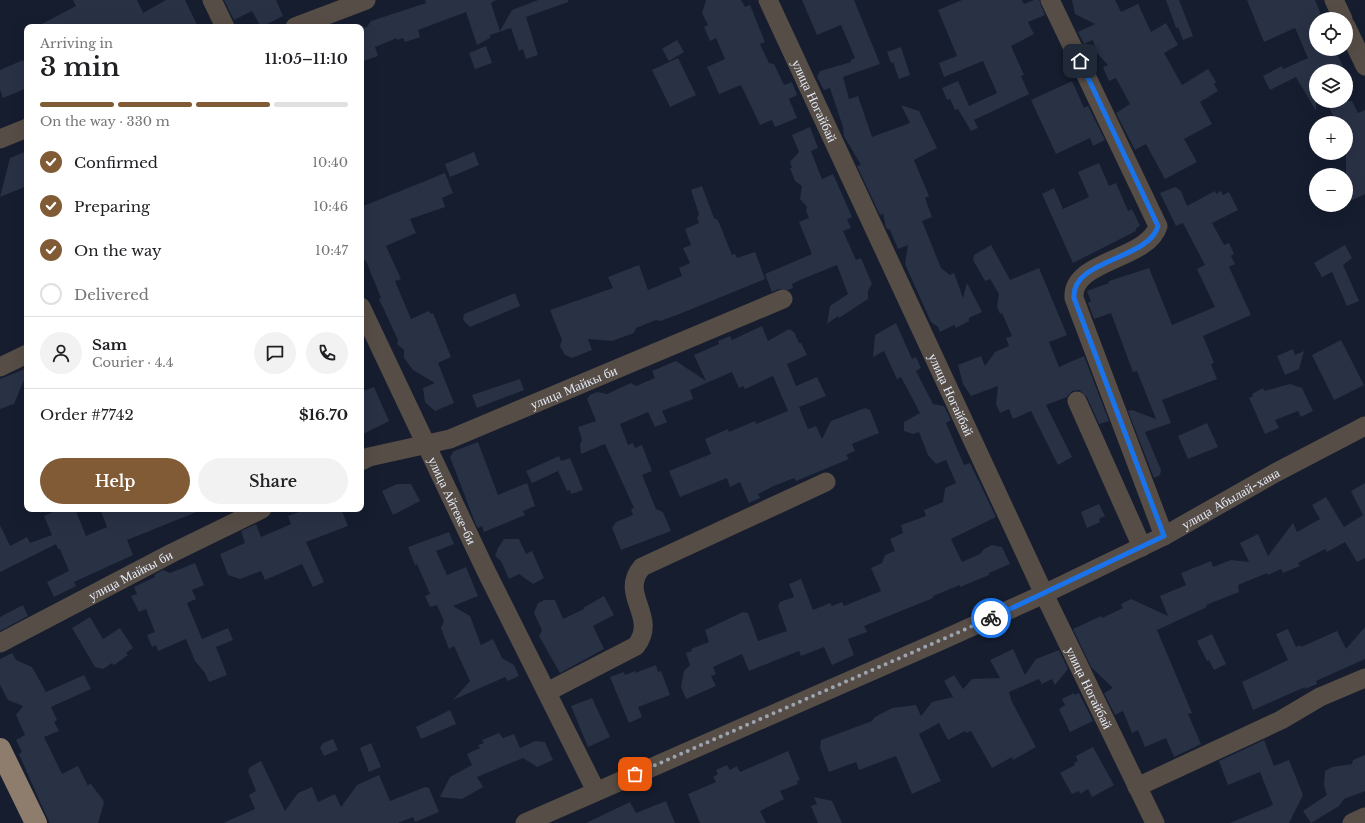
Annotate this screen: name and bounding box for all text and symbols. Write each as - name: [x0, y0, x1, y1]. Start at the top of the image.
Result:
- map controls: [1309, 12, 1353, 212]
- button: locate: [1309, 12, 1353, 56]
- text: Arriving in: [40, 35, 113, 52]
- pin: [1063, 44, 1097, 78]
- text: 11:05–11:10: [265, 49, 348, 68]
- icon: home: [1069, 50, 1091, 72]
- text: 3 min: [40, 51, 120, 83]
- street label: улица Ногайбай: [788, 57, 841, 145]
- button: layers: [1309, 64, 1353, 108]
- text: On the way · 330 m: [40, 113, 170, 130]
- button: +: [1309, 116, 1353, 160]
- icon: check: [40, 151, 62, 173]
- text: Confirmed: [74, 153, 158, 172]
- text: 10:40: [312, 154, 348, 171]
- button: −: [1309, 168, 1353, 212]
- icon: check: [40, 195, 62, 217]
- text: Preparing: [74, 197, 150, 216]
- text: 10:46: [313, 198, 348, 215]
- icon: check: [40, 239, 62, 261]
- text: On the way: [74, 241, 162, 260]
- text: 10:47: [315, 242, 348, 259]
- text: Delivered: [74, 285, 149, 304]
- button: person: [40, 332, 82, 374]
- button: chat: [254, 332, 296, 374]
- button: phone: [306, 332, 348, 374]
- text: Sam: [92, 335, 127, 354]
- street label: улица Ногайбай: [925, 350, 978, 439]
- text: Courier · 4.4: [92, 354, 173, 371]
- street label: улица Майкы би: [528, 361, 620, 413]
- text: Order #7742: [40, 405, 134, 424]
- text: $16.70: [299, 405, 348, 424]
- street label: улица Айтеке-би: [425, 454, 481, 547]
- button: Help: [40, 458, 190, 504]
- button: Share: [198, 458, 348, 504]
- street label: улица Абылай-хана: [1178, 464, 1283, 533]
- street label: улица Майкы би: [85, 546, 175, 604]
- courier: [971, 598, 1011, 638]
- icon: bike: [980, 607, 1002, 629]
- street label: улица Ногайбай: [1062, 644, 1116, 731]
- pin: [618, 757, 652, 791]
- icon: bag: [624, 763, 646, 785]

